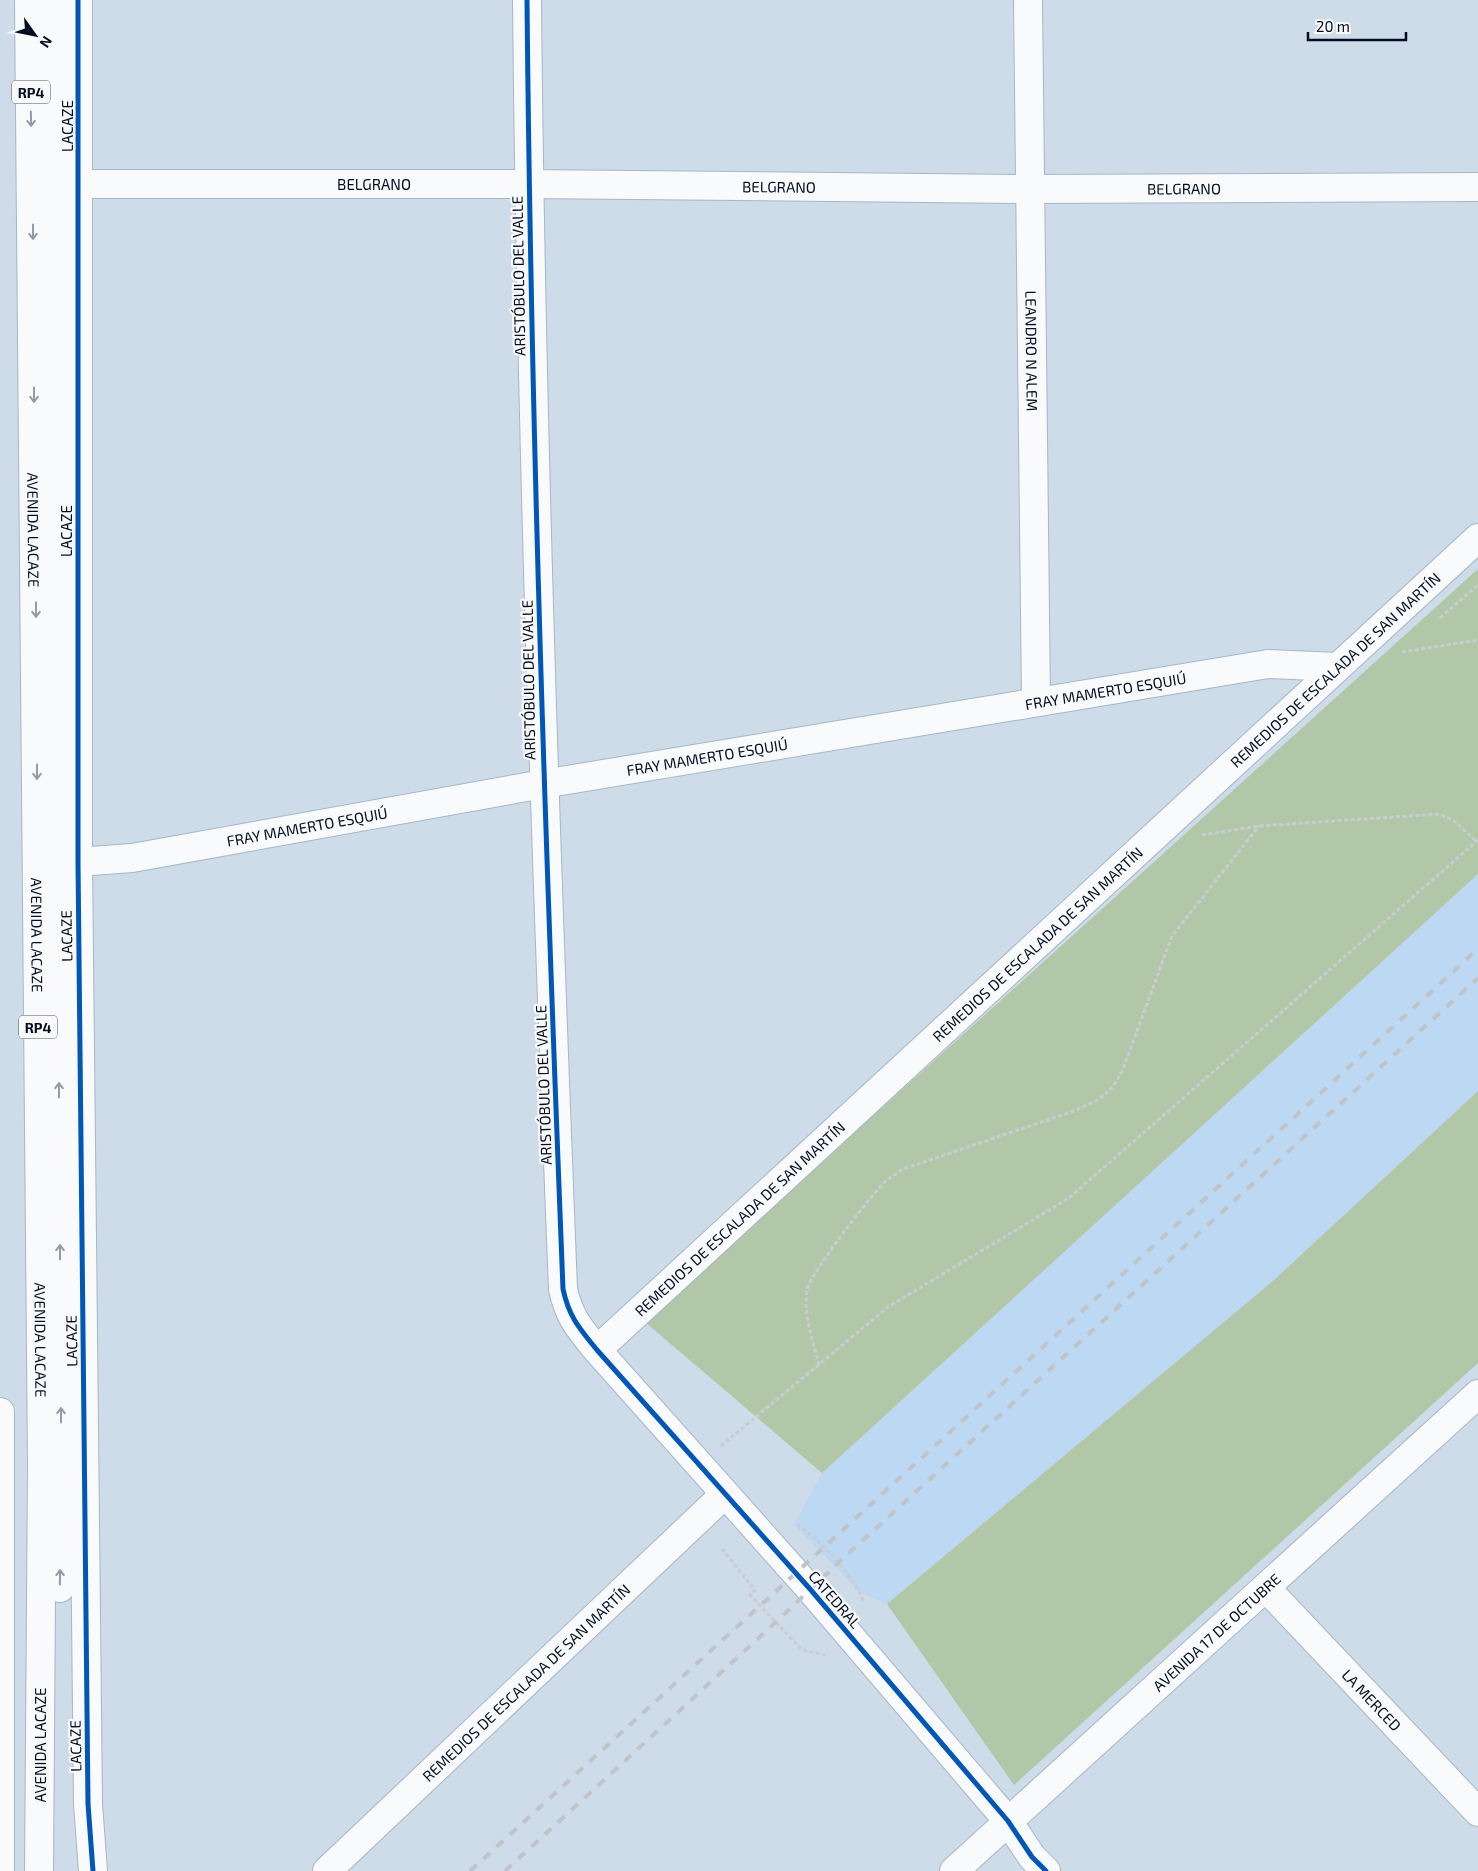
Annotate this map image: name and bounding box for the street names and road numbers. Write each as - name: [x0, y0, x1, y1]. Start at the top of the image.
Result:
- road number: RP4: [12, 80, 50, 104]
- street label: LACAZE: [58, 100, 76, 152]
- street label: BELGRANO: [337, 175, 411, 193]
- street label: BELGRANO: [742, 177, 816, 196]
- street label: BELGRANO: [1147, 179, 1221, 197]
- street label: ARISTÓBULO DEL VALLE: [508, 196, 528, 356]
- street label: LEANDRO N ALEM: [1022, 290, 1042, 412]
- street label: AVENIDA LACAZE: [24, 472, 43, 588]
- street label: LACAZE: [57, 505, 75, 557]
- street label: REMEDIOS DE ESCALADA DE SAN MARTÍN: [1226, 568, 1444, 771]
- street label: ARISTÓBULO DEL VALLE: [518, 600, 538, 760]
- street label: FRAY MAMERTO ESQUIÚ: [1024, 669, 1188, 713]
- street label: FRAY MAMERTO ESQUIÚ: [625, 735, 789, 779]
- street label: FRAY MAMERTO ESQUIÚ: [225, 803, 389, 850]
- street label: REMEDIOS DE ESCALADA DE SAN MARTÍN: [929, 843, 1146, 1045]
- street label: AVENIDA LACAZE: [28, 877, 47, 993]
- street label: LACAZE: [57, 910, 75, 962]
- street label: ARISTÓBULO DEL VALLE: [531, 1005, 555, 1165]
- road number: RP4: [19, 1016, 57, 1038]
- street label: REMEDIOS DE ESCALADA DE SAN MARTÍN: [631, 1117, 848, 1320]
- street label: AVENIDA LACAZE: [31, 1282, 50, 1398]
- street label: LACAZE: [62, 1315, 80, 1367]
- street label: CATEDRAL: [805, 1567, 865, 1632]
- street label: AVENIDA 17 DE OCTUBRE: [1149, 1569, 1284, 1695]
- street label: REMEDIOS DE ESCALADA DE SAN MARTÍN: [418, 1580, 633, 1785]
- street label: LA MERCED: [1339, 1665, 1405, 1734]
- street label: AVENIDA LACAZE: [31, 1688, 49, 1802]
- street label: LACAZE: [66, 1720, 84, 1772]

